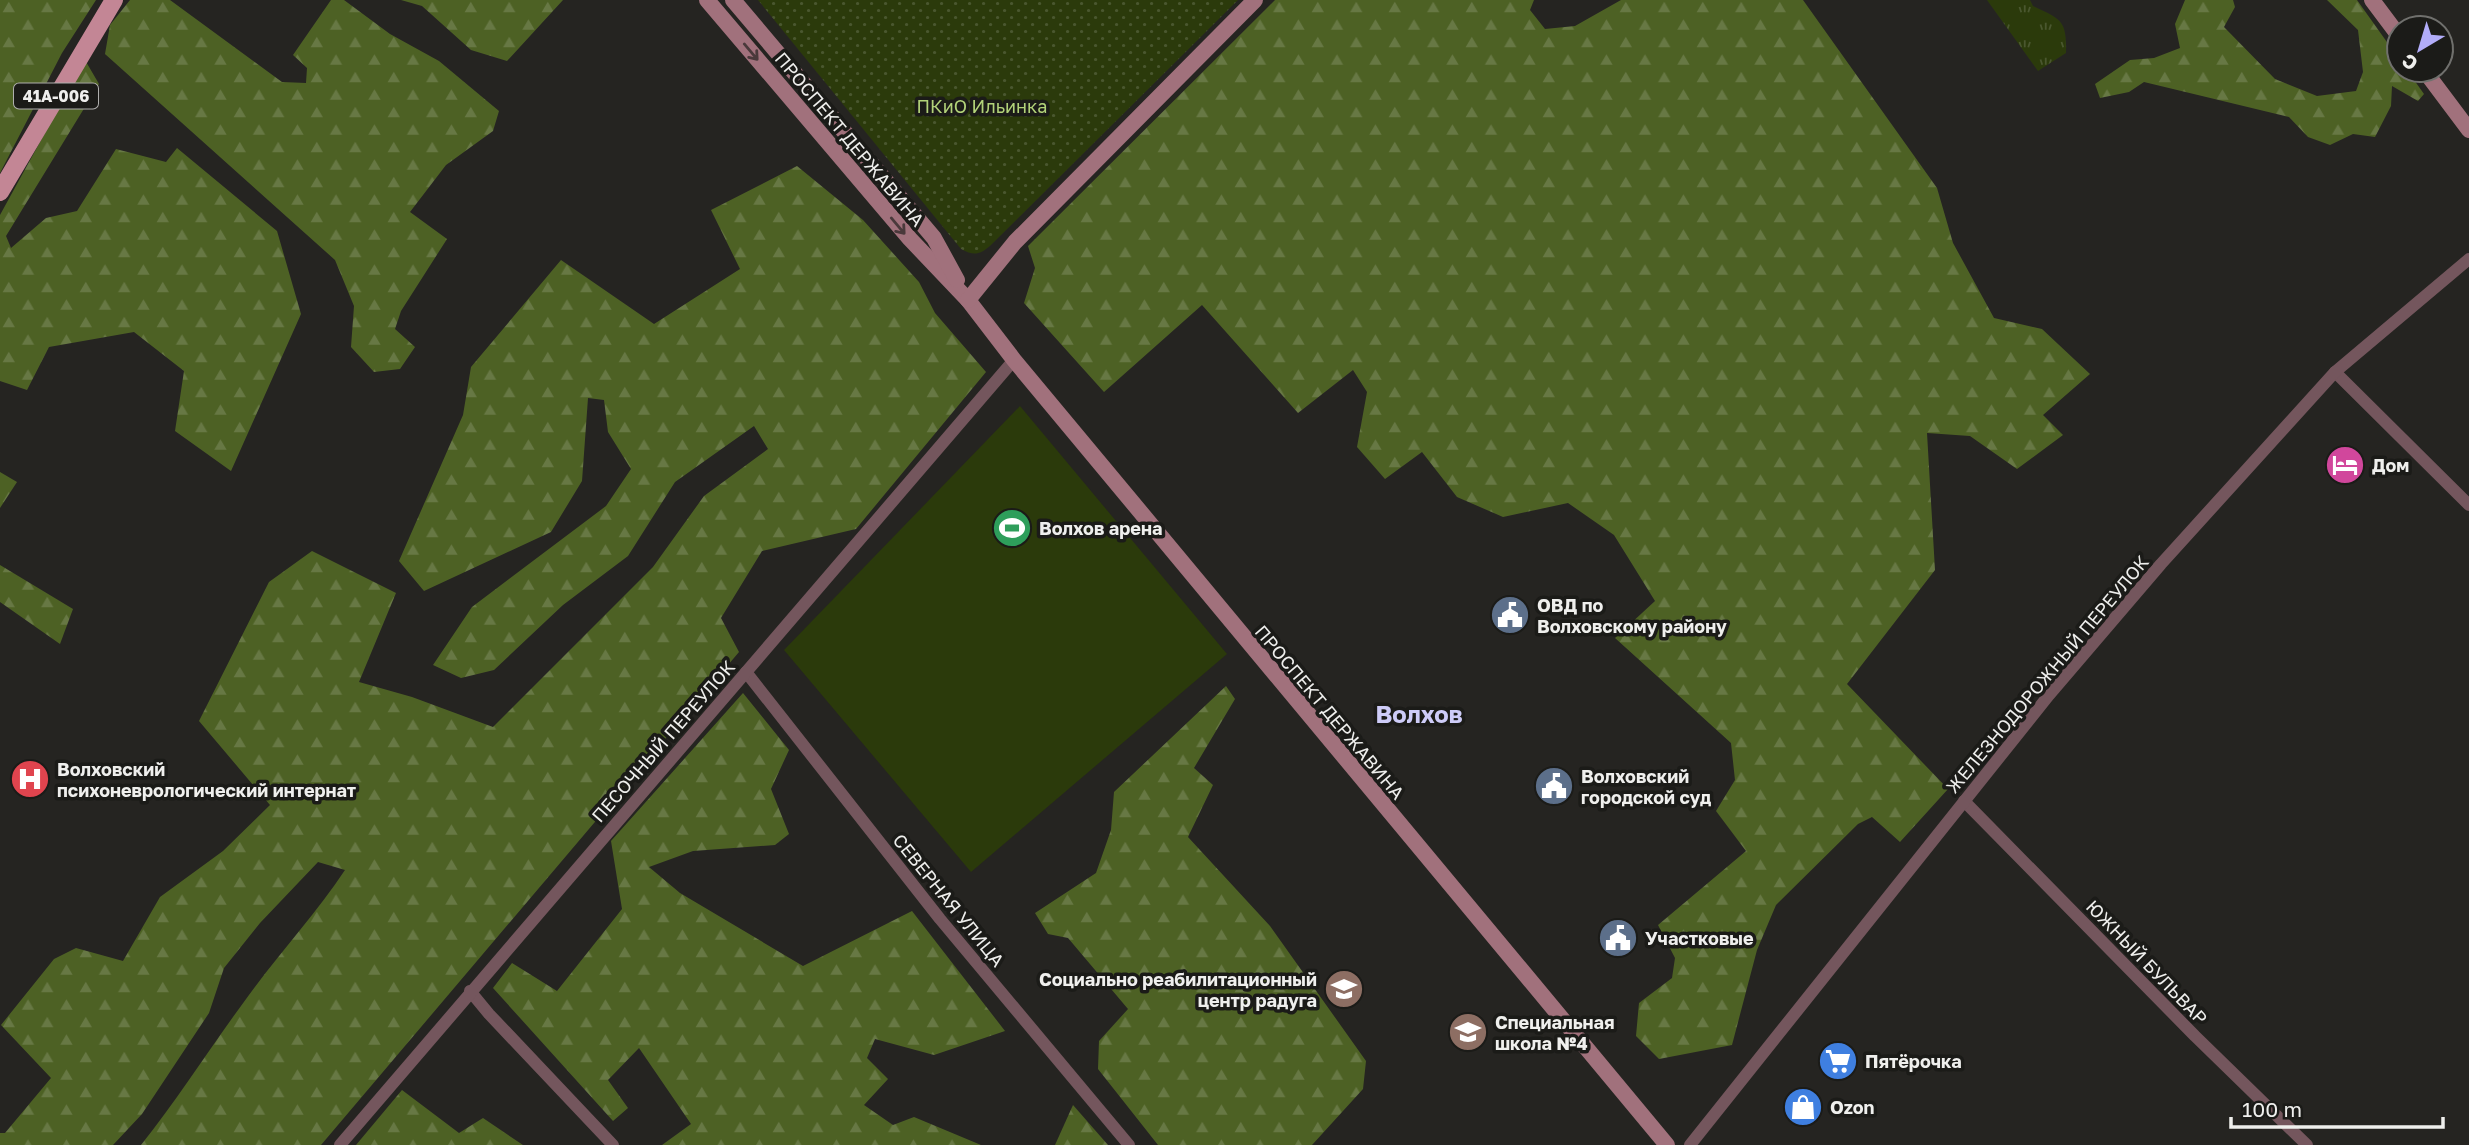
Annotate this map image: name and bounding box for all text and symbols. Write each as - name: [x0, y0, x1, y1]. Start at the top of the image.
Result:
- north arrow: [2385, 14, 2455, 84]
- one-way arrow: [743, 43, 759, 61]
- street label: ПРОСПЕКТ ДЕРЖАВИНА: [771, 48, 929, 230]
- text: С: [2397, 50, 2422, 76]
- road number: 41А-006: [14, 83, 98, 108]
- park label: ПКиО Ильинка: [917, 95, 1047, 117]
- one-way arrow: [890, 216, 906, 234]
- hotel icon: Дом: [2324, 444, 2366, 486]
- place label: Дом: [2372, 454, 2409, 476]
- sports icon: Волхов арена: [991, 507, 1033, 549]
- place label: Волхов арена: [1039, 517, 1162, 539]
- street label: ЖЕЛЕЗНОДОРОЖНЫЙ ПЕРЕУЛОК: [1941, 550, 2153, 797]
- public building icon: ОВД по Волховскому району: [1489, 594, 1531, 636]
- place label: ОВД по Волховскому району: [1537, 594, 1727, 637]
- street label: ПРОСПЕКТ ДЕРЖАВИНА: [1251, 621, 1409, 803]
- street label: ПЕСОЧНЫЙ ПЕРЕУЛОК: [587, 655, 739, 826]
- district label: Волхов: [1375, 699, 1463, 728]
- hospital icon: Волховский психоневрологический интернат: [9, 758, 51, 800]
- place label: Волховский психоневрологический интернат: [57, 758, 356, 801]
- public building icon: Волховский городской суд: [1533, 765, 1575, 807]
- place label: Волховский городской суд: [1581, 765, 1711, 808]
- street label: СЕВЕРНАЯ УЛИЦА: [889, 829, 1009, 971]
- street label: ЮЖНЫЙ БУЛЬВАР: [2082, 895, 2212, 1029]
- public building icon: Участковые: [1597, 917, 1639, 959]
- place label: Участковые: [1645, 927, 1754, 949]
- place label: Социально реабилитационный центр радуга: [1039, 968, 1317, 1011]
- school or university icon: Социально реабилитационный центр радуга: [1323, 968, 1365, 1010]
- school or university icon: Специальная школа №4: [1447, 1011, 1489, 1053]
- place label: Специальная школа №4: [1495, 1011, 1615, 1054]
- supermarket icon: Пятёрочка: [1817, 1040, 1859, 1082]
- place label: Пятёрочка: [1865, 1050, 1962, 1072]
- shop icon: Ozon: [1782, 1086, 1824, 1128]
- scale bar: [2231, 1086, 2443, 1130]
- place label: Ozon: [1830, 1096, 1875, 1118]
- text: 100 m: [2242, 1096, 2302, 1122]

